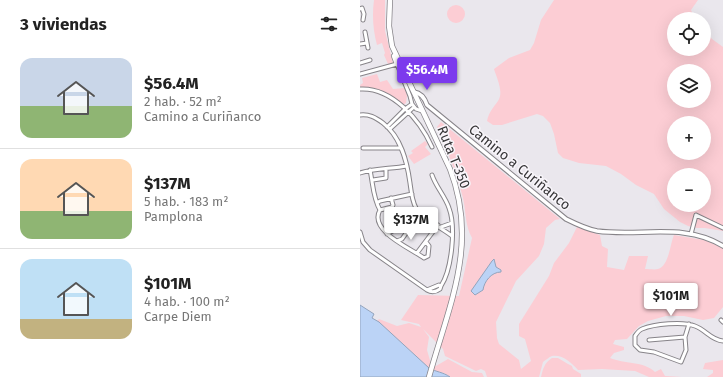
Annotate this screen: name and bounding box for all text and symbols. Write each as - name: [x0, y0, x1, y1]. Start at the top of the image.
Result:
- map controls: [667, 12, 711, 212]
- button: locate: [667, 12, 711, 56]
- icon: filters: [318, 13, 340, 35]
- text: 3 viviendas: [20, 14, 107, 35]
- pin: $56.4M: [394, 57, 460, 91]
- text: $56.4M: [406, 62, 448, 77]
- button: layers: [667, 64, 711, 108]
- text: $56.4M: [144, 73, 199, 94]
- icon: home: [52, 74, 100, 122]
- text: 2 hab. · 52 m²: [144, 94, 222, 109]
- text: Camino a Curiñanco: [144, 109, 261, 124]
- button: +: [667, 116, 711, 160]
- street label: Camino a Curiñanco: [465, 121, 574, 214]
- street label: Ruta T-350: [433, 123, 474, 191]
- button: −: [667, 168, 711, 212]
- text: $137M: [144, 173, 191, 194]
- icon: home: [52, 175, 100, 223]
- text: 5 hab. · 183 m²: [144, 194, 228, 209]
- pin: $137M: [383, 207, 439, 241]
- text: Pamplona: [144, 209, 203, 224]
- text: $137M: [393, 212, 429, 227]
- text: $101M: [144, 273, 191, 294]
- icon: home: [52, 275, 100, 323]
- pin: $101M: [643, 283, 699, 317]
- text: $101M: [653, 288, 689, 303]
- text: 4 hab. · 100 m²: [144, 294, 230, 309]
- text: Carpe Diem: [144, 309, 212, 324]

